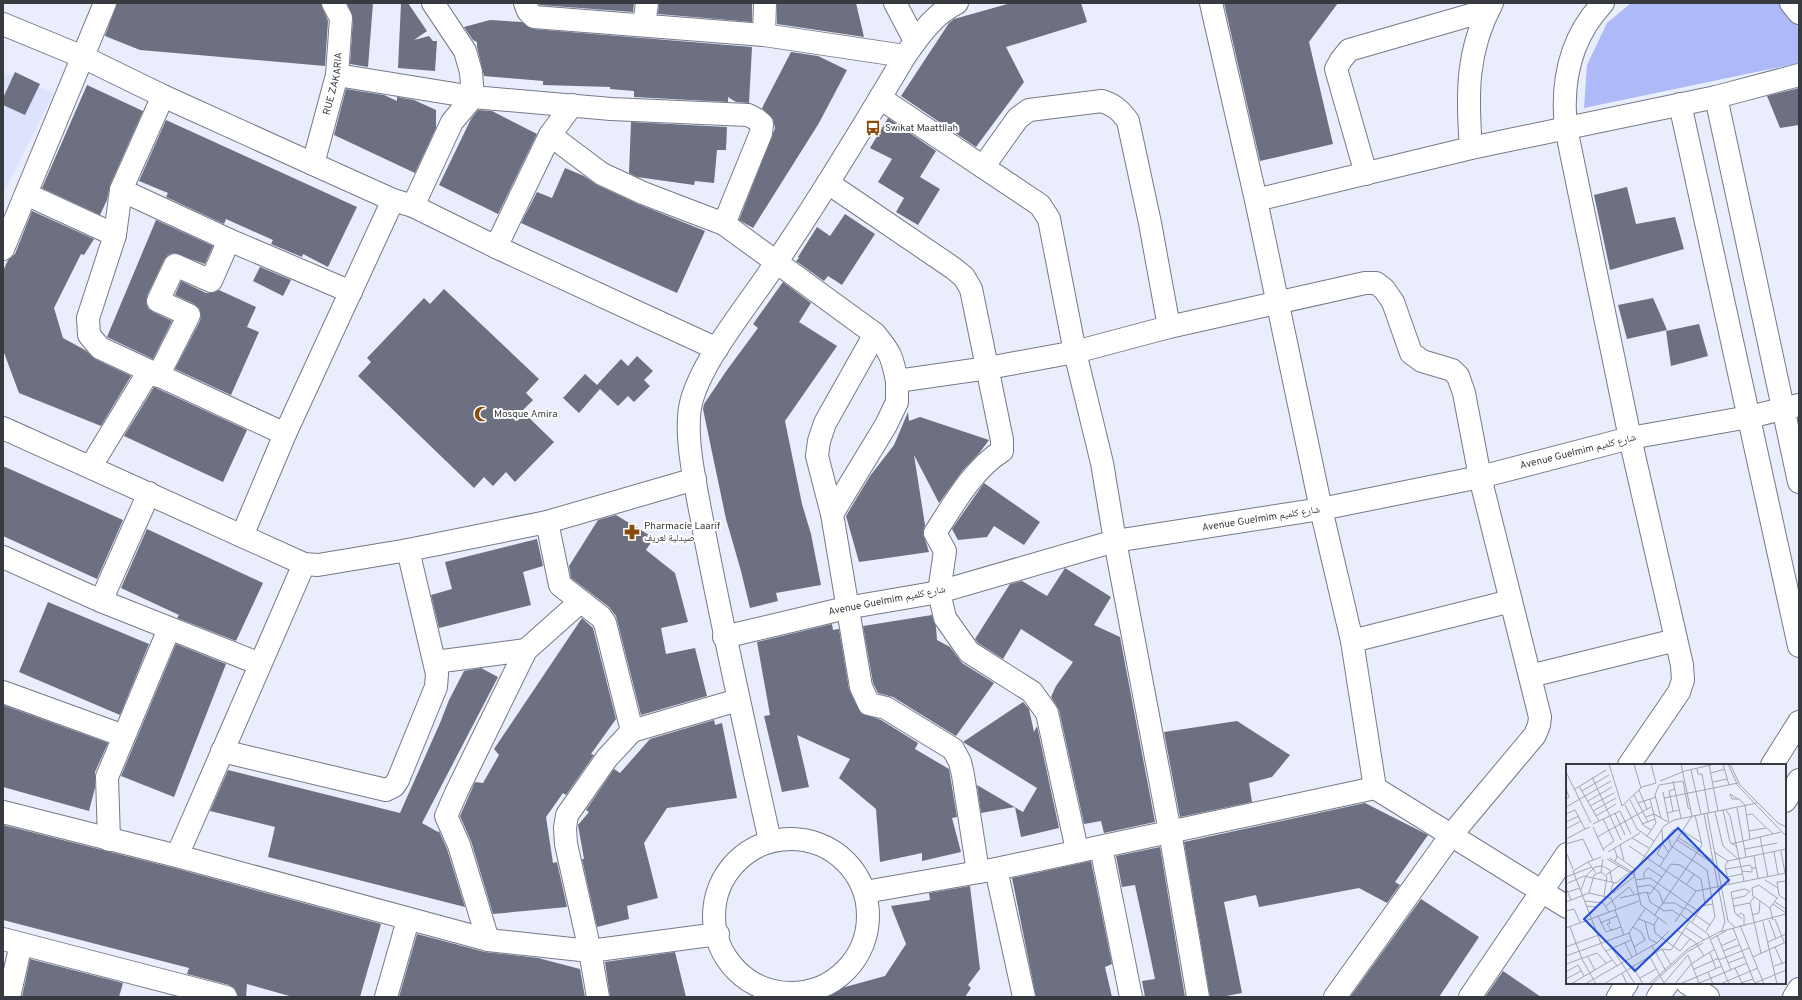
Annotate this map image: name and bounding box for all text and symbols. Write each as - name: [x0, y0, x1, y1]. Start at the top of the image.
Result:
- street label: RUE ZAKARIA: [320, 51, 345, 117]
- bus stop icon: Swikat Maattllah: [864, 119, 882, 137]
- place label: Swikat Maattllah: [885, 122, 958, 135]
- mosque icon: Mosque Amira: [473, 405, 491, 423]
- place label: Mosque Amira: [494, 408, 557, 421]
- street label: Avenue Guelmim شارع كلميم: [1519, 431, 1638, 473]
- street label: Avenue Guelmim شارع كلميم: [1201, 503, 1321, 535]
- place label: Pharmacie Laarif صيدلية لعريف: [644, 520, 721, 545]
- pharmacy icon: Pharmacie Laarif صيدلية لعريف: [623, 523, 641, 541]
- street label: Avenue Guelmim شارع كلميم: [827, 583, 947, 619]
- inset map: [1566, 764, 1786, 984]

